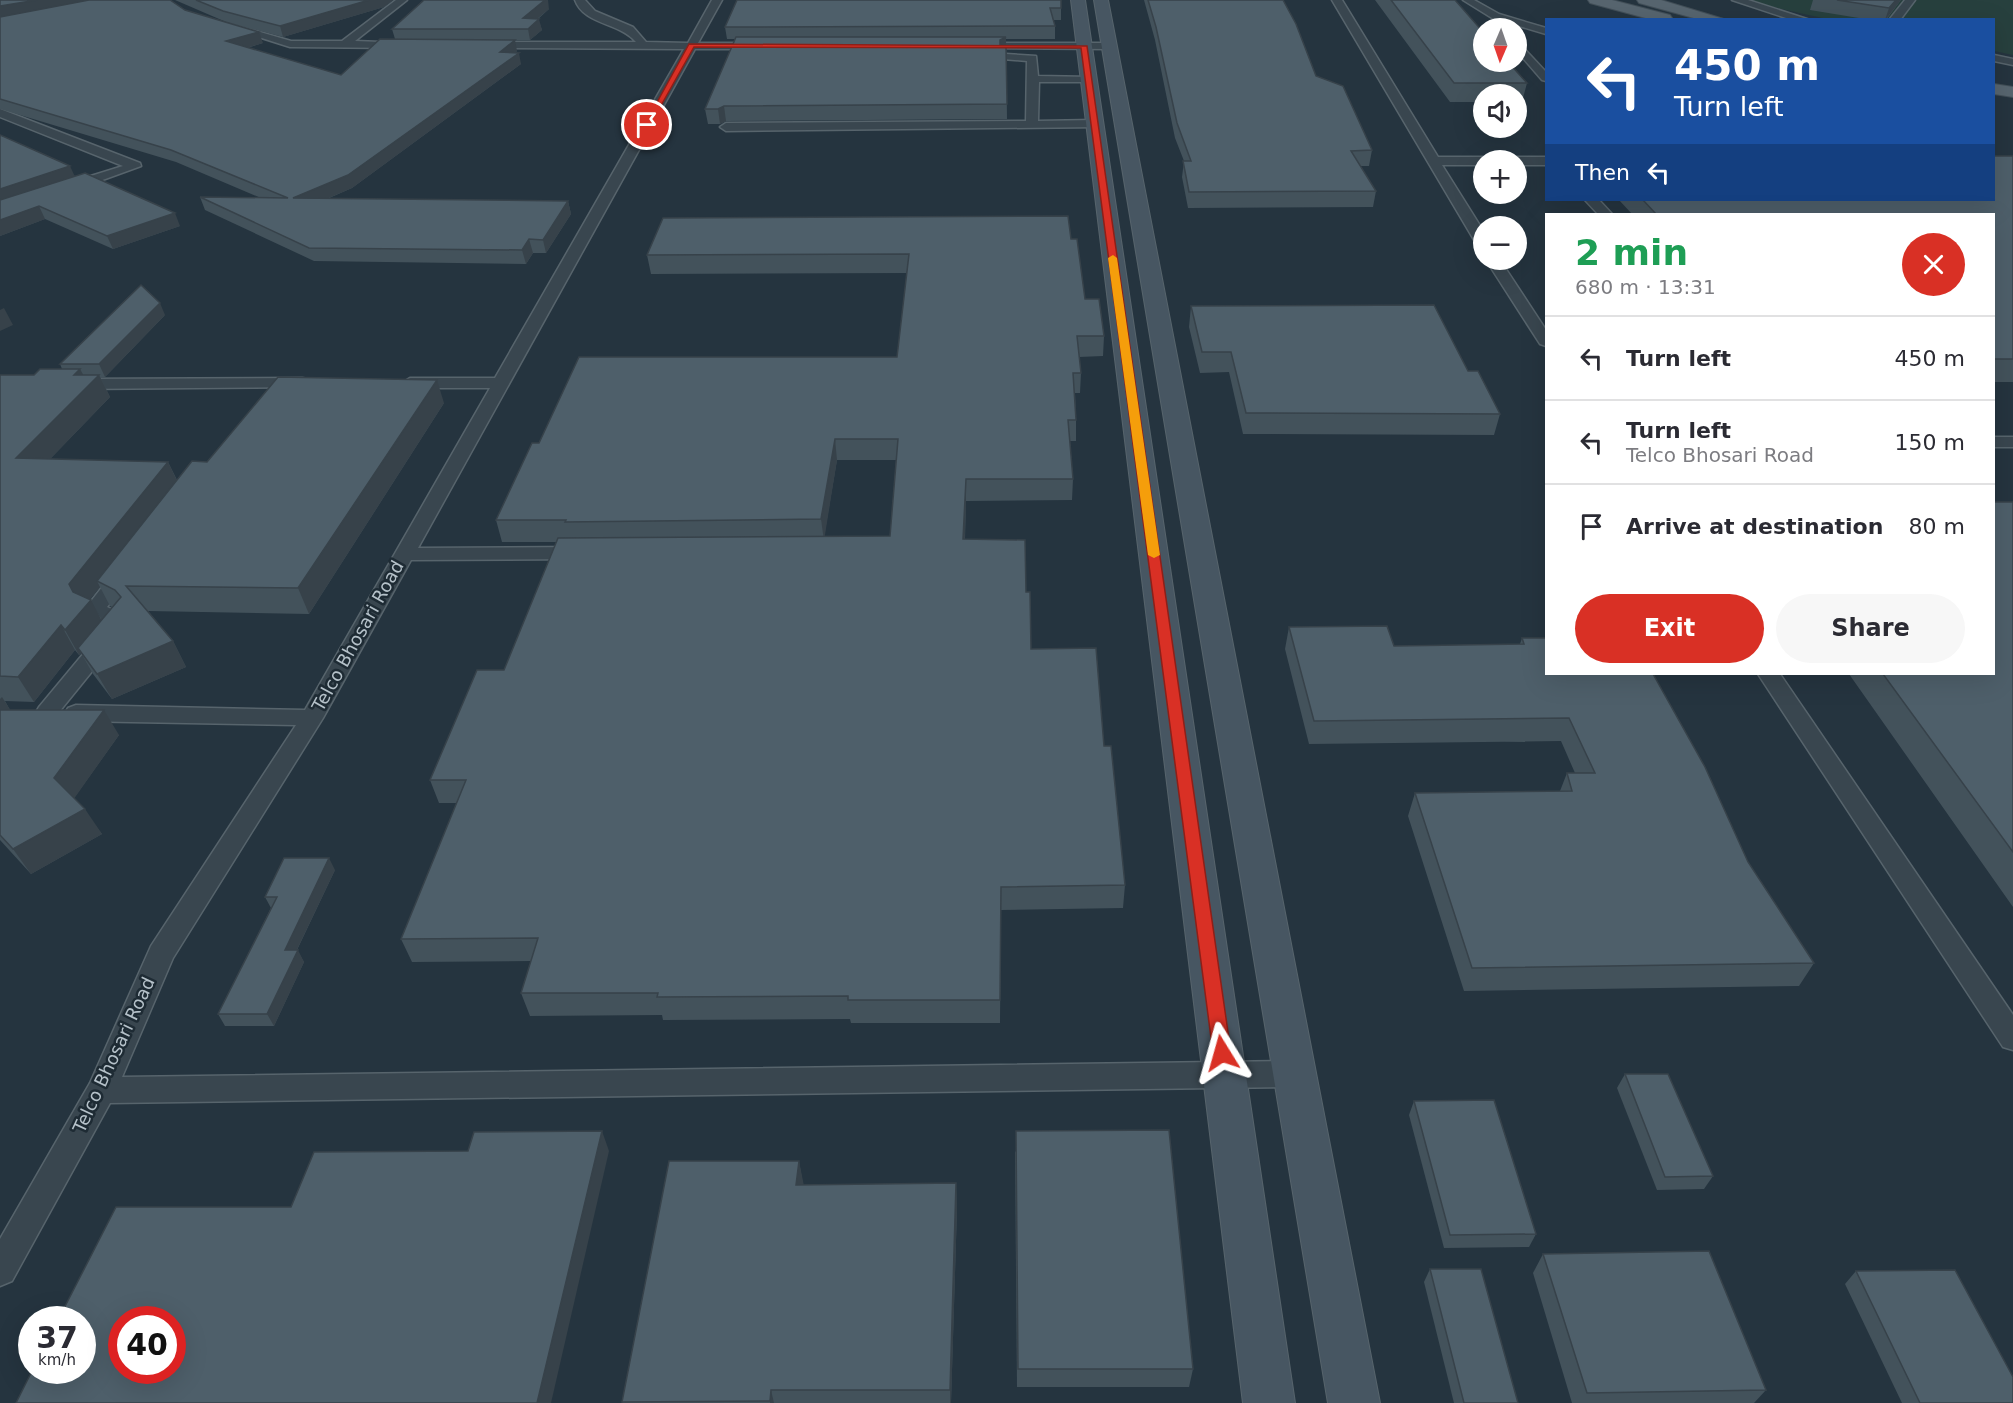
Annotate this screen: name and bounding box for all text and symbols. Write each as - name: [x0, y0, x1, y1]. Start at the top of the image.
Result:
- north arrow: [1473, 18, 1527, 72]
- map controls: [1473, 18, 1527, 270]
- text: 450 m: [1674, 41, 1820, 90]
- icon: left: [1575, 42, 1653, 120]
- button: sound: [1473, 84, 1527, 138]
- text: Turn left: [1674, 91, 1784, 122]
- pin: [621, 99, 672, 150]
- icon: arrive: [630, 108, 663, 141]
- button: +: [1473, 150, 1527, 204]
- icon: left: [1642, 156, 1675, 189]
- text: Then: [1575, 160, 1630, 185]
- button: −: [1473, 216, 1527, 270]
- text: 2 min: [1575, 232, 1688, 273]
- button: close: [1902, 233, 1965, 296]
- text: 680 m · 13:31: [1575, 275, 1716, 299]
- icon: left: [1575, 342, 1608, 375]
- text: Turn left: [1626, 346, 1731, 371]
- text: 450 m: [1895, 346, 1965, 371]
- text: Turn left: [1626, 418, 1731, 443]
- icon: left: [1575, 426, 1608, 459]
- text: 150 m: [1895, 430, 1965, 455]
- text: Telco Bhosari Road: [1626, 443, 1814, 467]
- icon: arrive: [1575, 510, 1608, 543]
- text: Arrive at destination: [1626, 514, 1883, 539]
- text: 80 m: [1909, 514, 1965, 539]
- street label: Telco Bhosari Road: [307, 557, 408, 716]
- button: Exit: [1575, 594, 1764, 663]
- button: Share: [1776, 594, 1965, 663]
- street label: Telco Bhosari Road: [68, 974, 159, 1137]
- position arrow: [1190, 1021, 1254, 1085]
- speed limit sign: 40: [108, 1306, 186, 1384]
- text: 37: [36, 1320, 78, 1355]
- text: km/h: [38, 1351, 76, 1369]

